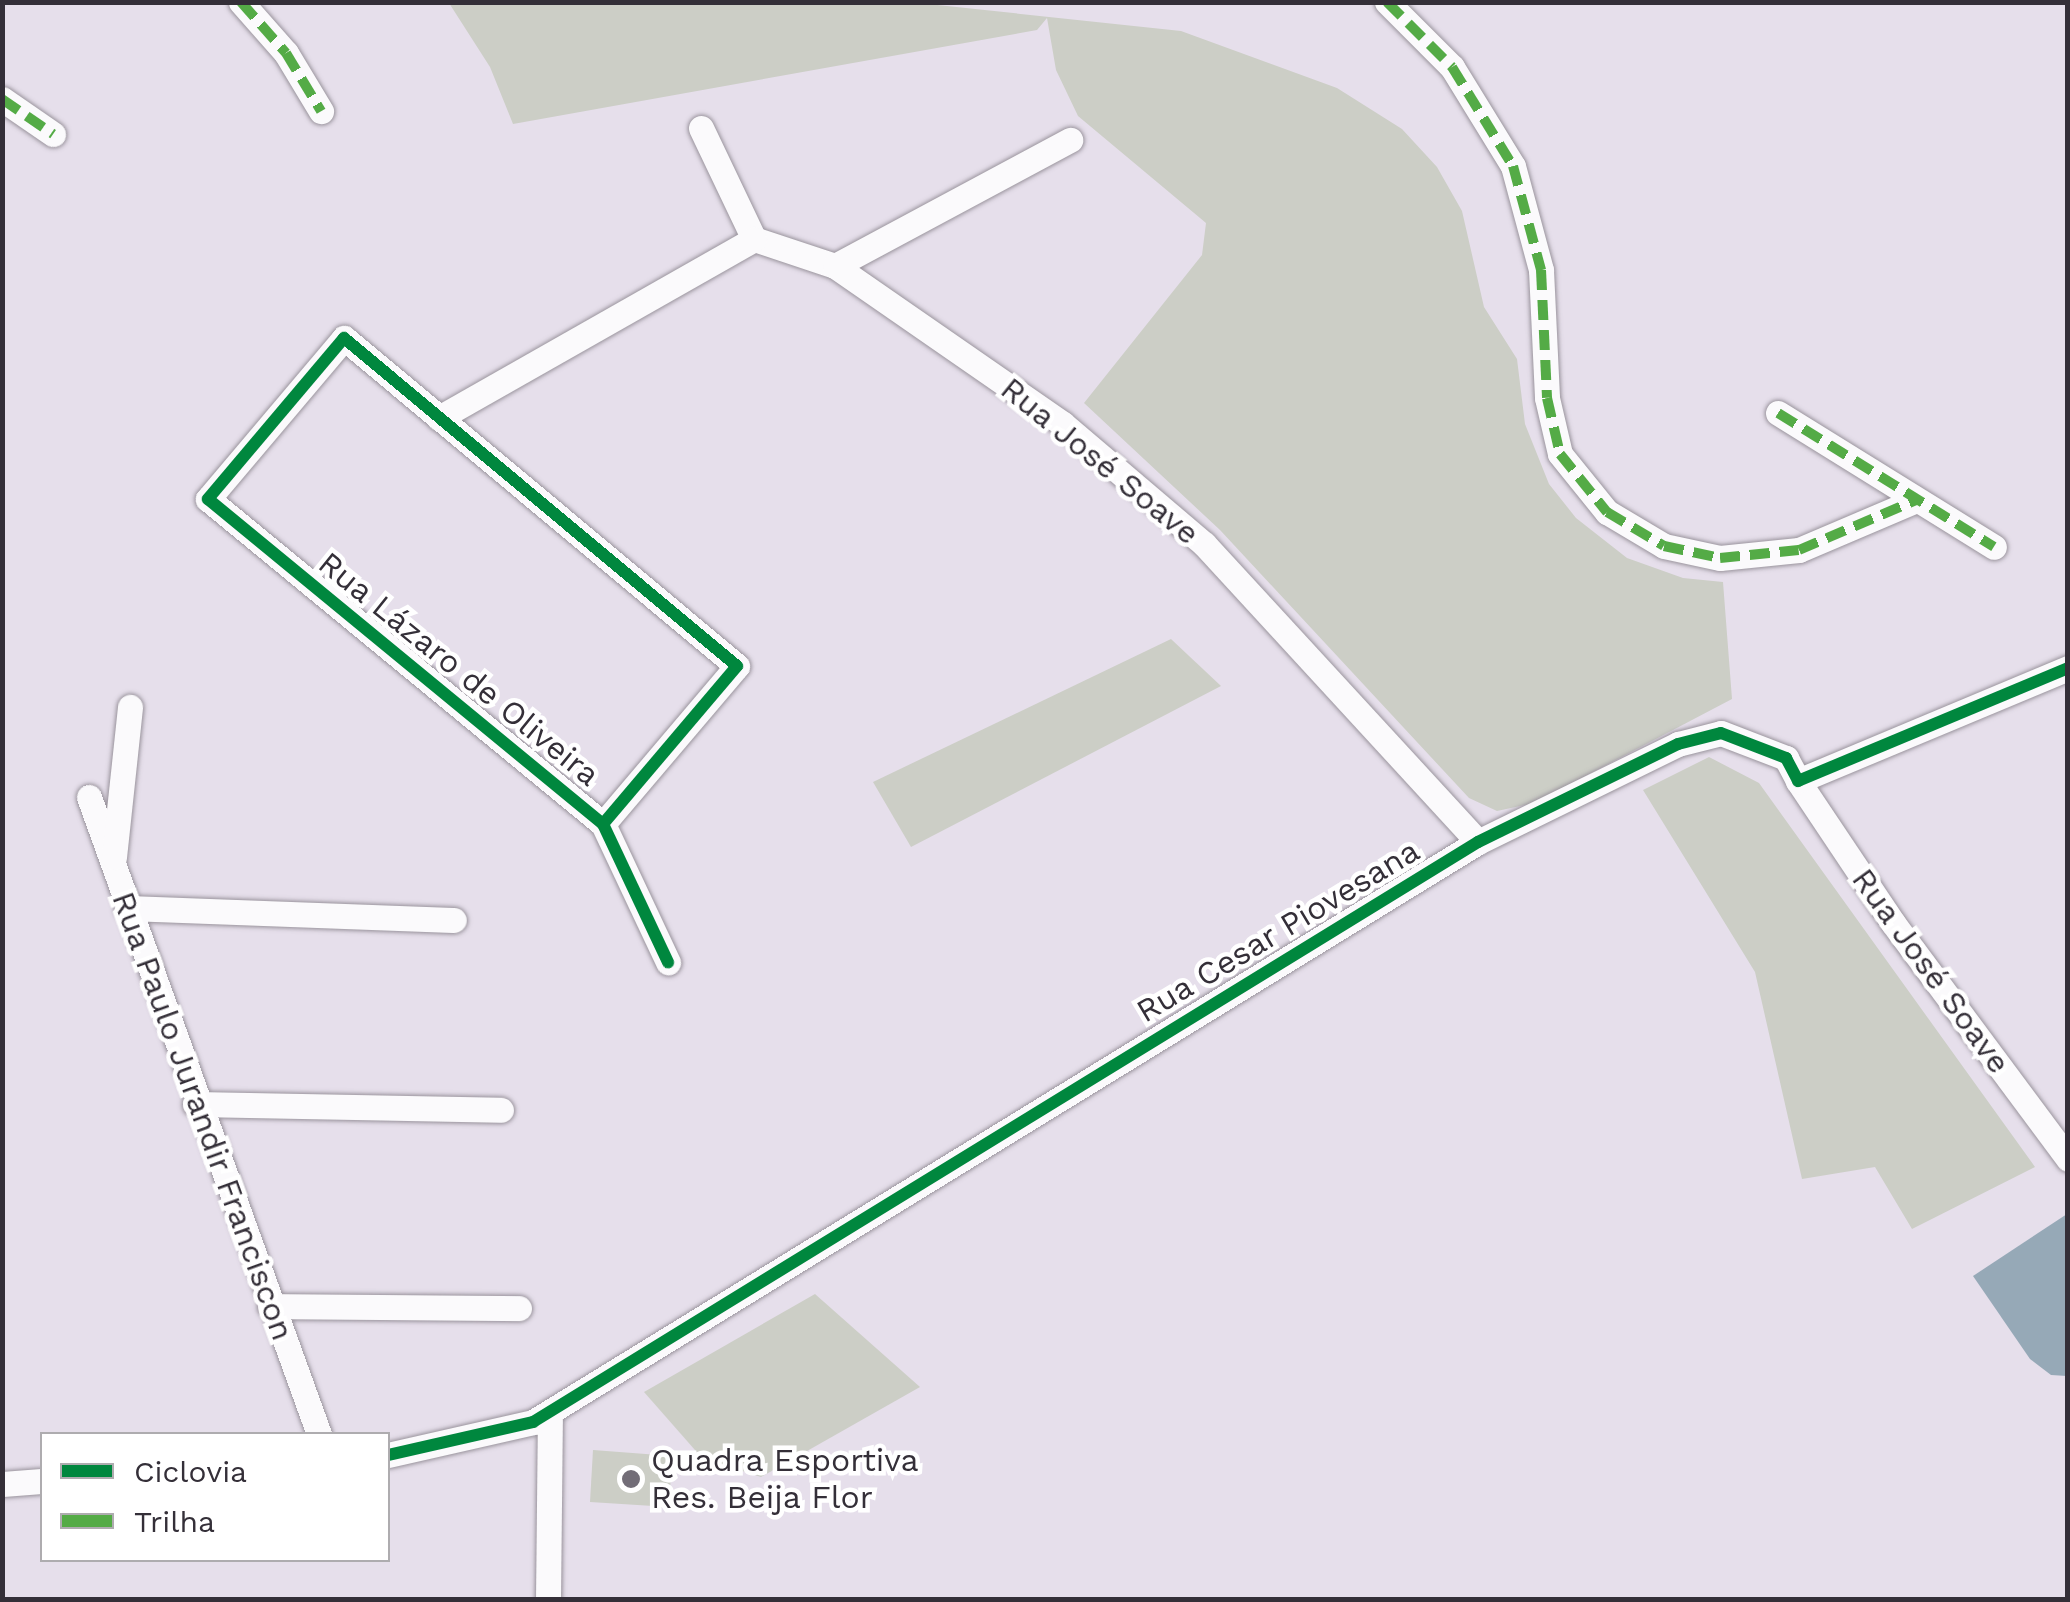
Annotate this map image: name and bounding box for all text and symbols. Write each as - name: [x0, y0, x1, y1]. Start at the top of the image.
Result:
- street label: Rua José Soave: [993, 369, 1207, 553]
- street label: Rua Lázaro de Oliveira: [311, 544, 607, 794]
- street label: Rua Cesar Piovesana: [1129, 831, 1427, 1031]
- street label: Rua José Soave: [1843, 860, 2019, 1082]
- street label: Rua Paulo Jurandir Franciscon: [103, 886, 303, 1346]
- legend: [40, 1432, 390, 1562]
- place label: Quadra Esportiva Res. Beija Flor: [651, 1442, 919, 1517]
- text: Ciclovia: [134, 1454, 247, 1489]
- marker: Quadra Esportiva Res. Beija Flor: [620, 1468, 642, 1490]
- text: Trilha: [134, 1504, 215, 1539]

